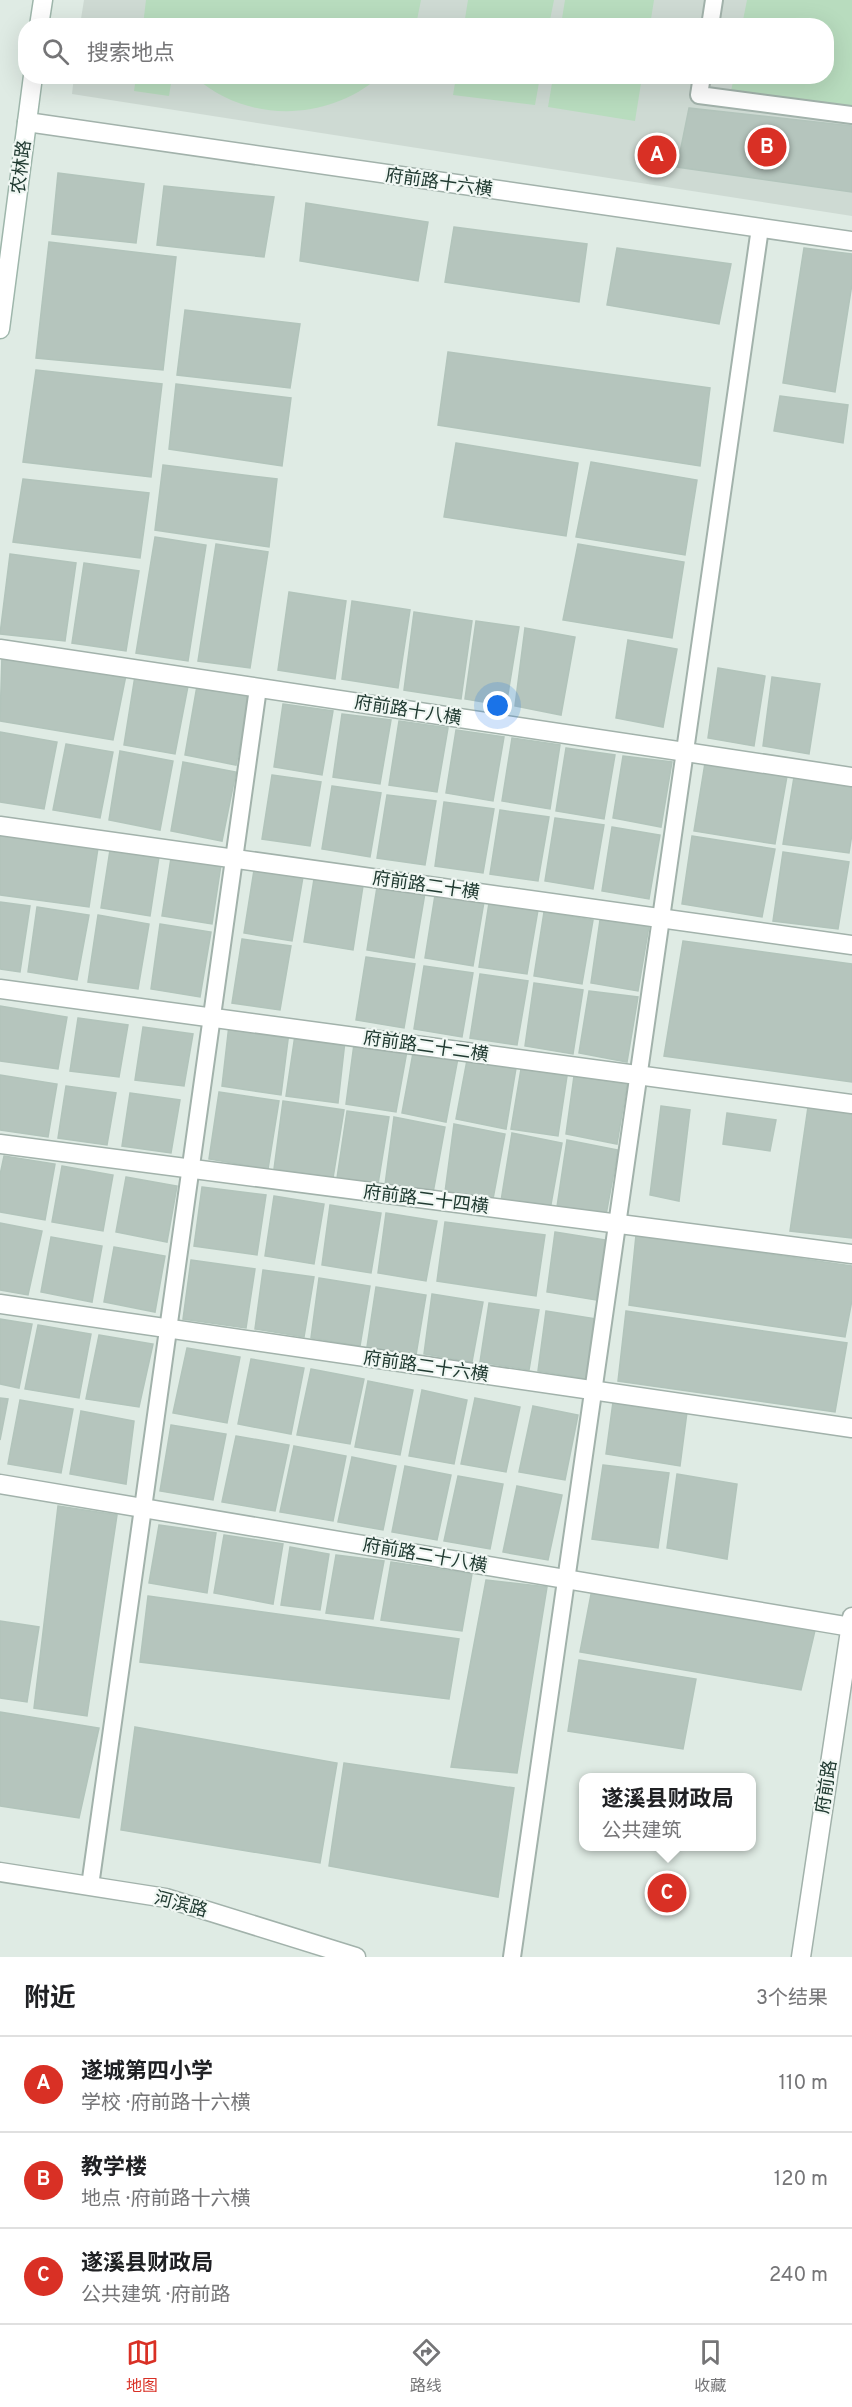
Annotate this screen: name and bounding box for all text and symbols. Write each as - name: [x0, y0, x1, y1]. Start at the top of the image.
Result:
- search box: [18, 18, 834, 84]
- icon: search: [39, 35, 72, 68]
- text: 搜索地点: [87, 41, 175, 68]
- pin: B: [748, 124, 786, 170]
- pin: A: [638, 132, 676, 178]
- street label: 农林路: [8, 139, 37, 195]
- street label: 府前路十六横: [384, 165, 494, 202]
- your location: [483, 691, 512, 720]
- street label: 府前路十八横: [353, 692, 463, 731]
- street label: 府前路二十横: [371, 868, 481, 905]
- street label: 府前路二十二横: [362, 1027, 490, 1068]
- street label: 府前路二十四横: [362, 1181, 490, 1220]
- street label: 府前路二十六横: [362, 1347, 490, 1388]
- street label: 府前路二十八横: [361, 1534, 489, 1579]
- street label: 府前路: [812, 1759, 843, 1816]
- popup: [579, 1773, 756, 1851]
- text: 遂溪县财政局: [601, 1787, 734, 1814]
- text: 公共建筑: [601, 1819, 681, 1845]
- pin: C: [648, 1870, 686, 1916]
- street label: 河滨路: [152, 1887, 210, 1924]
- text: 附近: [24, 1983, 76, 2016]
- text: 3个结果: [756, 1986, 828, 2012]
- text: 遂城第四小学: [81, 2059, 213, 2086]
- text: A: [36, 2071, 51, 2097]
- text: 110 m: [779, 2071, 828, 2097]
- text: 学校 · 府前路十六横: [81, 2091, 250, 2117]
- text: 教学楼: [81, 2155, 147, 2182]
- text: B: [37, 2167, 50, 2193]
- text: 120 m: [774, 2167, 828, 2193]
- text: 地点 · 府前路十六横: [81, 2187, 250, 2213]
- text: 遂溪县财政局: [81, 2251, 213, 2278]
- text: C: [37, 2263, 50, 2289]
- text: 240 m: [769, 2263, 828, 2289]
- text: 公共建筑 · 府前路: [81, 2283, 230, 2309]
- tab: 地图: [126, 2336, 159, 2397]
- tab: 路线: [410, 2336, 443, 2397]
- tab: 收藏: [694, 2336, 727, 2397]

